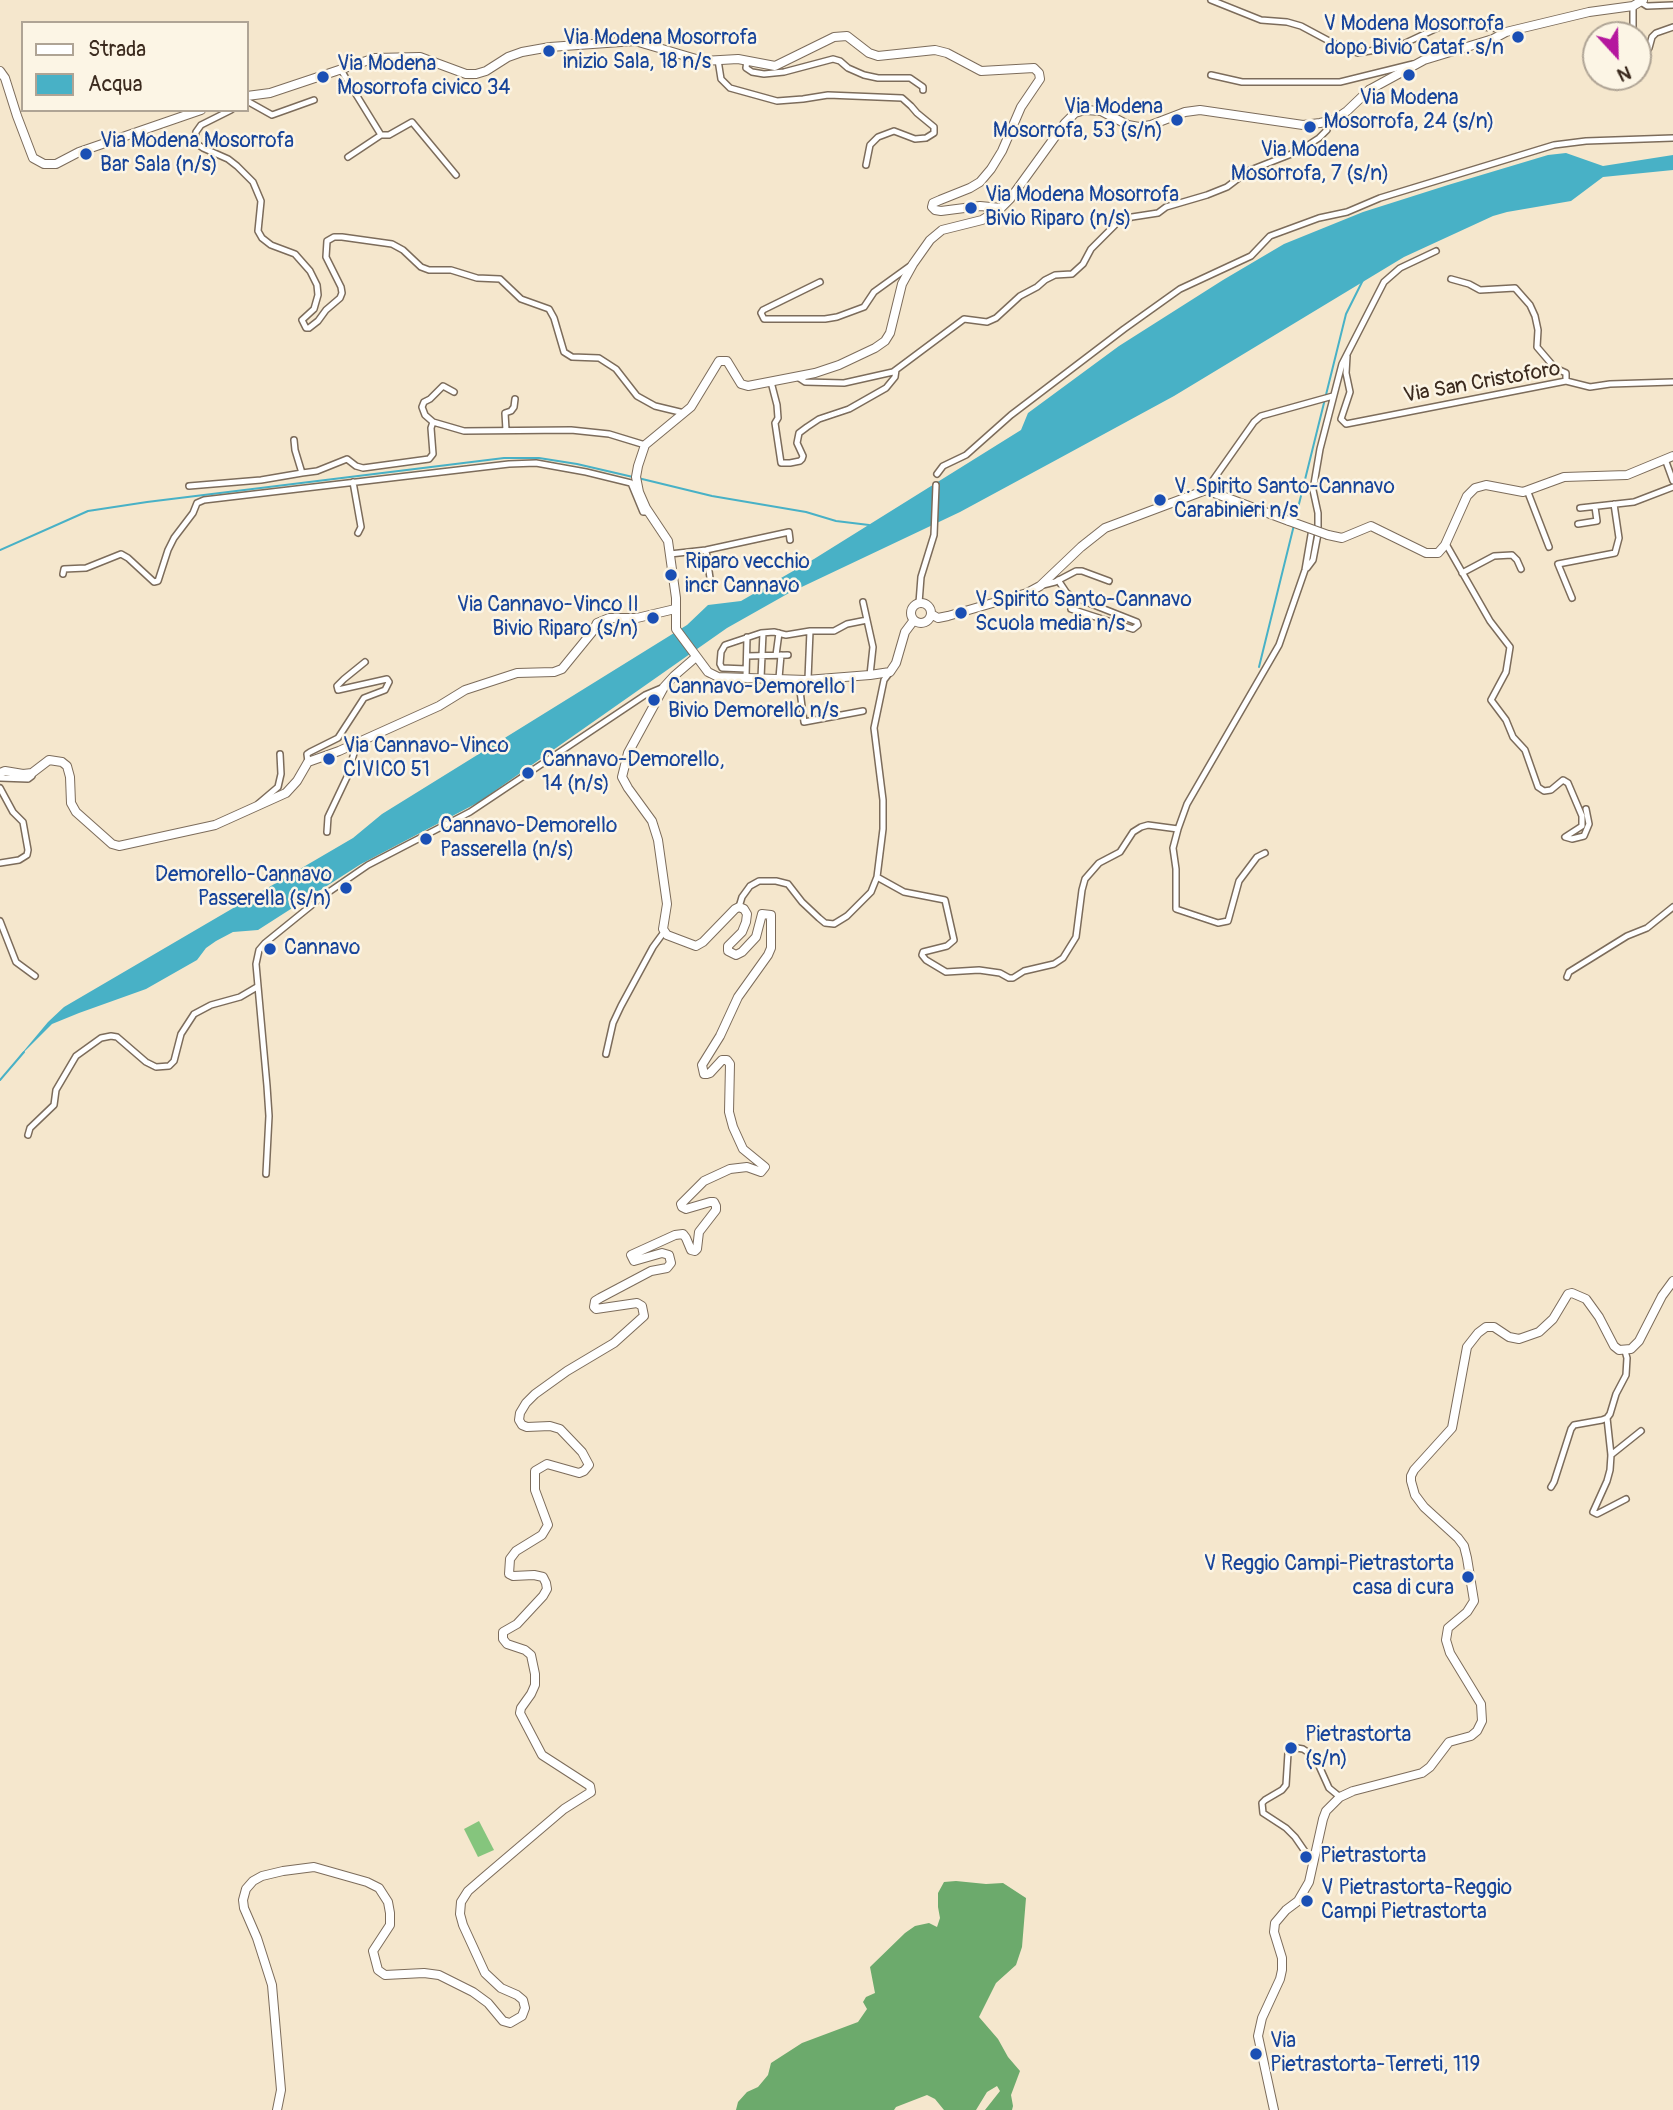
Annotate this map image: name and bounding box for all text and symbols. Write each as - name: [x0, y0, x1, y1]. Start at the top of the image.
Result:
- place label: V Modena Mosorrofa dopo Bivio Cataf. s/n: [1323, 12, 1504, 62]
- legend: [21, 21, 248, 112]
- north arrow: [1582, 21, 1652, 91]
- place label: Via Modena Mosorrofa inizio Sala, 18 n/s: [563, 26, 757, 76]
- marker: V Modena Mosorrofa dopo Bivio Cataf. s/n: [1510, 29, 1526, 45]
- text: Strada: [88, 36, 146, 63]
- marker: Via Modena Mosorrofa inizio Sala, 18 n/s: [541, 43, 557, 59]
- place label: Via Modena Mosorrofa civico 34: [337, 52, 511, 102]
- text: N: [1614, 60, 1635, 87]
- marker: Via Modena Mosorrofa, 24 (s/n): [1401, 67, 1417, 83]
- marker: Via Modena Mosorrofa civico 34: [315, 69, 331, 85]
- text: Acqua: [88, 71, 142, 98]
- place label: Via Modena Mosorrofa, 24 (s/n): [1323, 86, 1495, 136]
- place label: Via Modena Mosorrofa, 53 (s/n): [993, 95, 1163, 145]
- marker: Via Modena Mosorrofa, 53 (s/n): [1169, 112, 1185, 128]
- marker: Via Modena Mosorrofa, 7 (s/n): [1302, 119, 1318, 135]
- place label: Via Modena Mosorrofa Bar Sala (n/s): [100, 129, 294, 179]
- place label: Via Modena Mosorrofa, 7 (s/n): [1231, 138, 1389, 188]
- marker: Via Modena Mosorrofa Bar Sala (n/s): [78, 146, 94, 162]
- place label: Via Modena Mosorrofa Bivio Riparo (n/s): [985, 183, 1179, 233]
- marker: Via Modena Mosorrofa Bivio Riparo (n/s): [963, 200, 979, 216]
- street label: Via San Cristoforo: [1402, 357, 1562, 409]
- place label: V. Spirito Santo-Cannavo Carabinieri n/s: [1174, 475, 1395, 525]
- marker: V. Spirito Santo-Cannavo Carabinieri n/s: [1152, 492, 1168, 508]
- place label: Riparo vecchio incr Cannavo: [685, 550, 810, 600]
- marker: Riparo vecchio incr Cannavo: [663, 567, 679, 583]
- place label: V Spirito Santo-Cannavo Scuola media n/s: [975, 588, 1192, 638]
- place label: Via Cannavo-Vinco II Bivio Riparo (s/n): [457, 593, 639, 643]
- marker: V Spirito Santo-Cannavo Scuola media n/s: [953, 605, 969, 621]
- marker: Via Cannavo-Vinco II Bivio Riparo (s/n): [645, 610, 661, 626]
- place label: Cannavo-Demorello I Bivio Demorello n/s: [668, 675, 856, 725]
- marker: Cannavo-Demorello I Bivio Demorello n/s: [646, 692, 662, 708]
- place label: Via Cannavo-Vinco CIVICO 51: [343, 734, 509, 784]
- place label: Cannavo-Demorello, 14 (n/s): [542, 748, 725, 798]
- marker: Via Cannavo-Vinco CIVICO 51: [321, 751, 337, 767]
- marker: Cannavo-Demorello, 14 (n/s): [520, 765, 536, 781]
- place label: Cannavo-Demorello Passerella (n/s): [440, 814, 617, 864]
- marker: Cannavo-Demorello Passerella (n/s): [418, 831, 434, 847]
- place label: Demorello-Cannavo Passerella (s/n): [155, 863, 332, 913]
- marker: Demorello-Cannavo Passerella (s/n): [338, 880, 354, 896]
- place label: Cannavo: [284, 936, 360, 962]
- marker: Cannavo: [262, 941, 278, 957]
- place label: V Reggio Campi-Pietrastorta casa di cura: [1204, 1552, 1454, 1602]
- marker: V Reggio Campi-Pietrastorta casa di cura: [1460, 1569, 1476, 1585]
- place label: Pietrastorta (s/n): [1305, 1723, 1411, 1773]
- marker: Pietrastorta (s/n): [1283, 1740, 1299, 1756]
- place label: Pietrastorta: [1320, 1844, 1426, 1870]
- marker: Pietrastorta: [1298, 1849, 1314, 1865]
- place label: V Pietrastorta-Reggio Campi Pietrastorta: [1321, 1876, 1512, 1926]
- marker: V Pietrastorta-Reggio Campi Pietrastorta: [1299, 1893, 1315, 1909]
- place label: Via Pietrastorta-Terreti, 119: [1270, 2029, 1480, 2079]
- marker: Via Pietrastorta-Terreti, 119: [1248, 2046, 1264, 2062]

